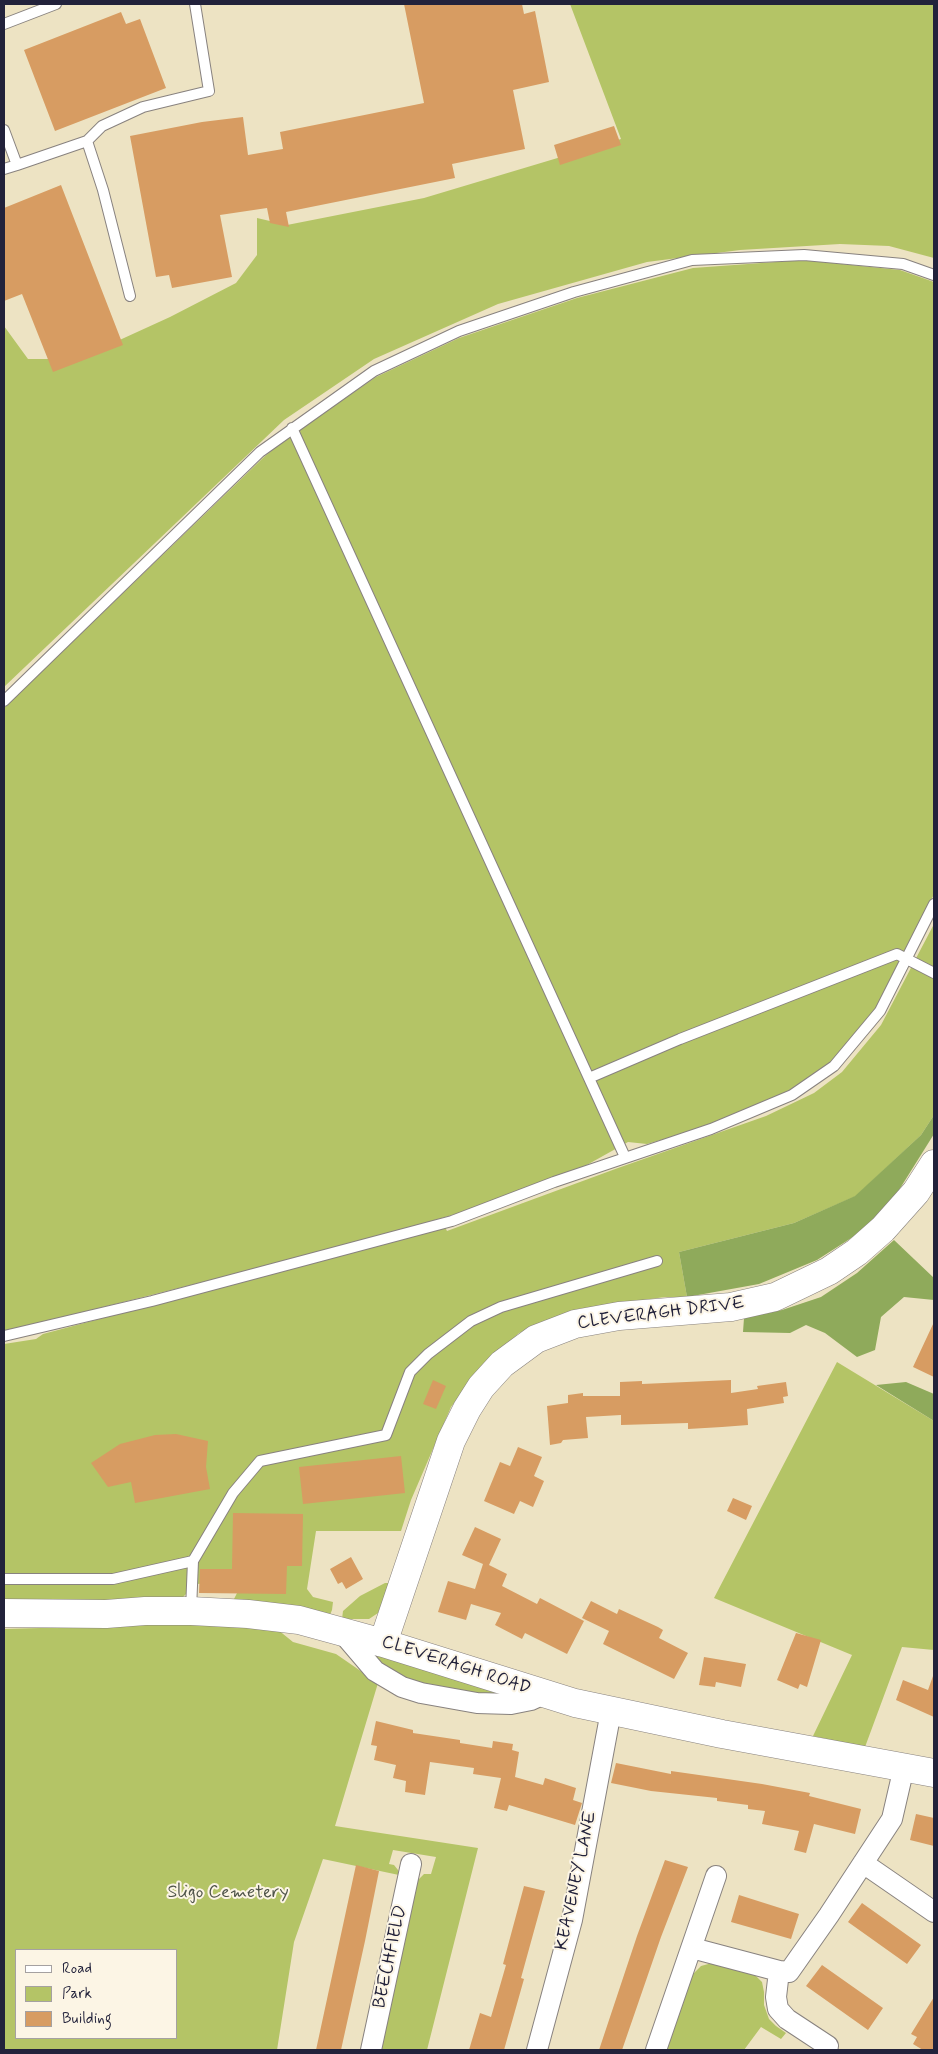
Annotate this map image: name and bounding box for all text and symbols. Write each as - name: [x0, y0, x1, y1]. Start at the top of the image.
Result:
- street label: CLEVERAGH DRIVE: [576, 1293, 746, 1335]
- street label: CLEVERAGH ROAD: [379, 1632, 533, 1700]
- street label: KEAVENEY LANE: [552, 1809, 602, 1953]
- park label: Sligo Cemetery: [167, 1882, 289, 1904]
- street label: BEECHFIELD: [370, 1903, 412, 2011]
- legend: [15, 1949, 178, 2039]
- text: Road: [62, 1959, 92, 1979]
- text: Park: [62, 1984, 92, 2004]
- text: Building: [62, 2009, 112, 2029]

